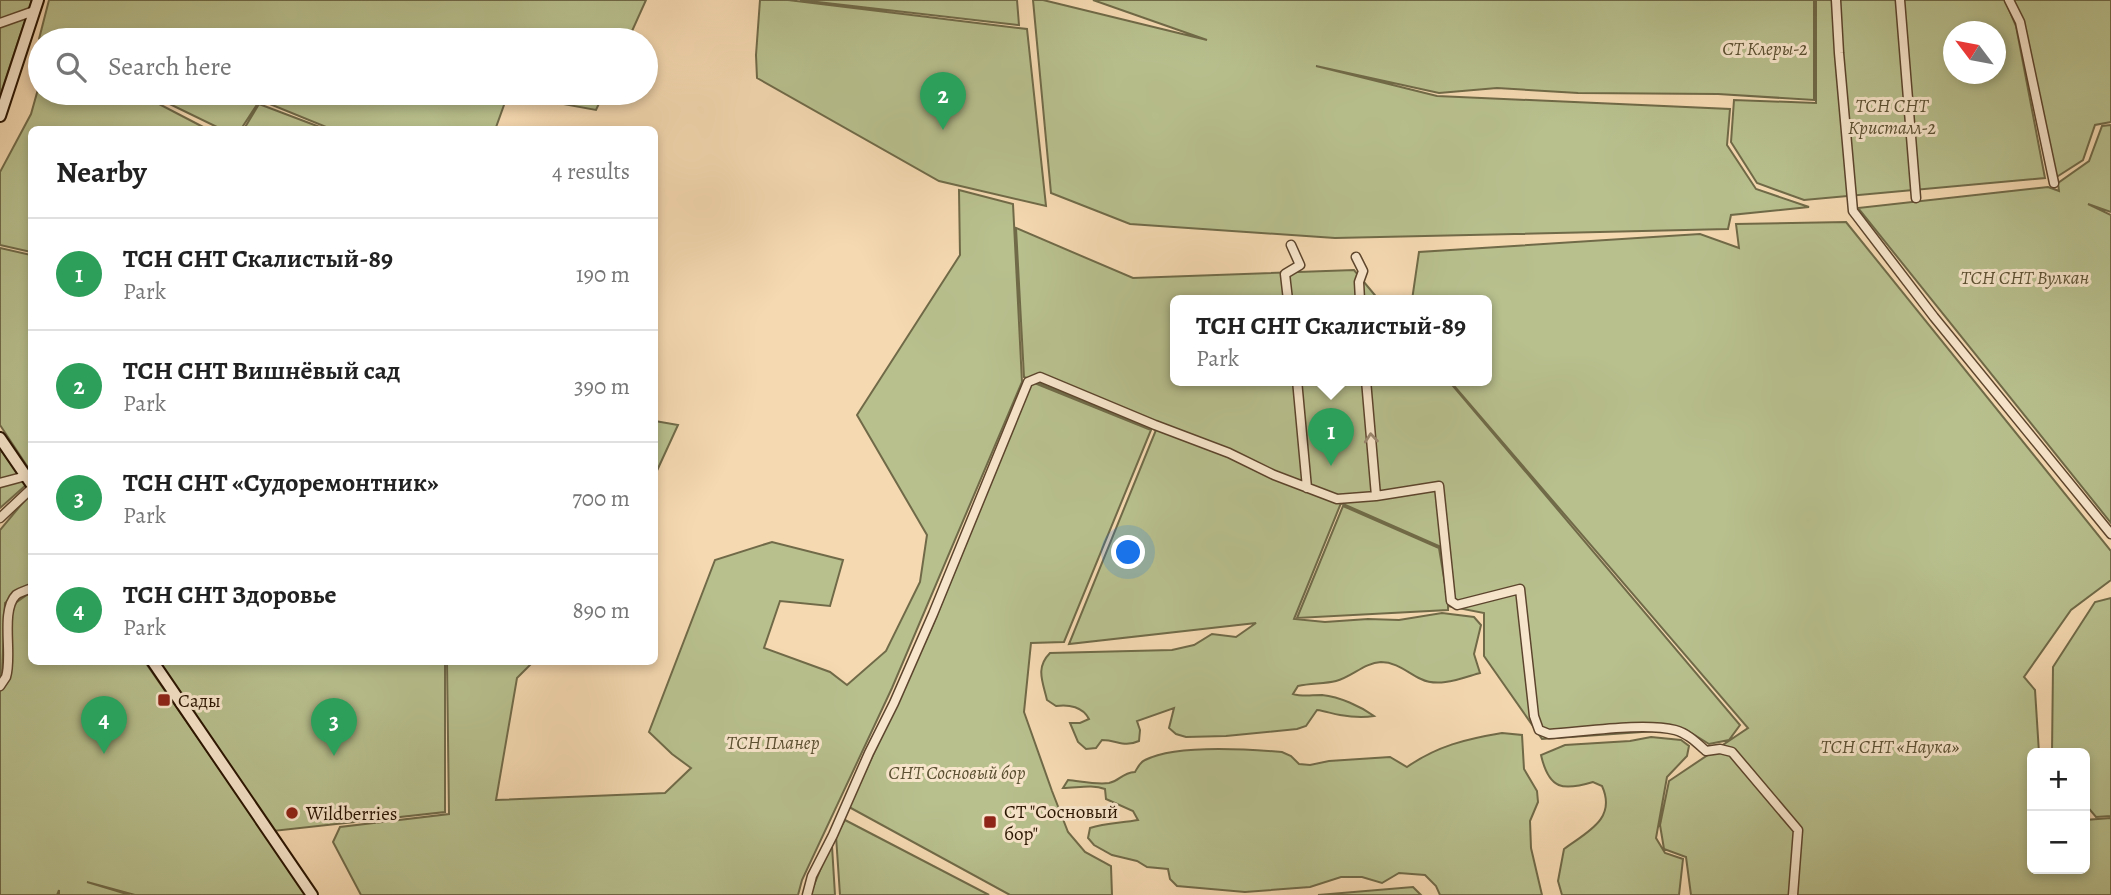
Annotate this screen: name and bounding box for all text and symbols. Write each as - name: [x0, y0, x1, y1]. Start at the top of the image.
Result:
- north arrow: [1943, 21, 2006, 84]
- search box: [28, 28, 658, 105]
- park label: СТ Клеры-2: [1722, 36, 1808, 62]
- icon: search: [52, 48, 90, 86]
- text: Search here: [108, 49, 232, 84]
- pin: 2: [920, 72, 966, 130]
- park label: ТСН СНТ Кристалл-2: [1848, 93, 1937, 141]
- text: Nearby: [56, 152, 147, 192]
- text: 4 results: [552, 156, 630, 187]
- text: ТСН СНТ Скалистый-89: [123, 241, 393, 276]
- text: 1: [75, 259, 83, 290]
- text: 190 m: [576, 259, 630, 290]
- park label: ТСН СНТ Вулкан: [1961, 265, 2090, 291]
- text: Park: [123, 276, 166, 307]
- popup: [1170, 295, 1492, 386]
- text: ТСН СНТ Скалистый-89: [1196, 308, 1466, 343]
- text: Park: [1196, 343, 1239, 374]
- text: ТСН СНТ Вишнёвый сад: [123, 353, 400, 388]
- text: 2: [73, 371, 85, 402]
- text: 390 m: [574, 371, 630, 402]
- text: Park: [123, 388, 166, 419]
- pin: 1: [1308, 408, 1354, 466]
- one-way arrow: [1364, 432, 1379, 443]
- text: ТСН СНТ «Судоремонтник»: [123, 465, 439, 500]
- text: 3: [74, 483, 84, 514]
- text: 700 m: [572, 483, 630, 514]
- text: Park: [123, 500, 166, 531]
- your location: [1111, 535, 1145, 569]
- text: ТСН СНТ Здоровье: [123, 577, 336, 612]
- text: 4: [74, 595, 84, 626]
- text: 890 m: [572, 595, 630, 626]
- text: Park: [123, 612, 166, 643]
- place label: Сады: [178, 688, 221, 714]
- marker: Сады: [156, 692, 172, 708]
- pin: 4: [81, 696, 127, 754]
- pin: 3: [311, 698, 357, 756]
- park label: ТСН Планер: [726, 730, 820, 756]
- park label: ТСН СНТ «Наука»: [1821, 734, 1960, 760]
- map controls: [2027, 748, 2090, 874]
- button: +: [2027, 748, 2090, 811]
- park label: СНТ Сосновый бор: [888, 760, 1026, 786]
- place label: СТ "Сосновый бор": [1004, 799, 1118, 847]
- place label: Wildberries: [305, 801, 397, 827]
- marker: Wildberries: [284, 805, 300, 821]
- button: −: [2027, 811, 2090, 874]
- marker: СТ "Сосновый бор": [982, 814, 998, 830]

